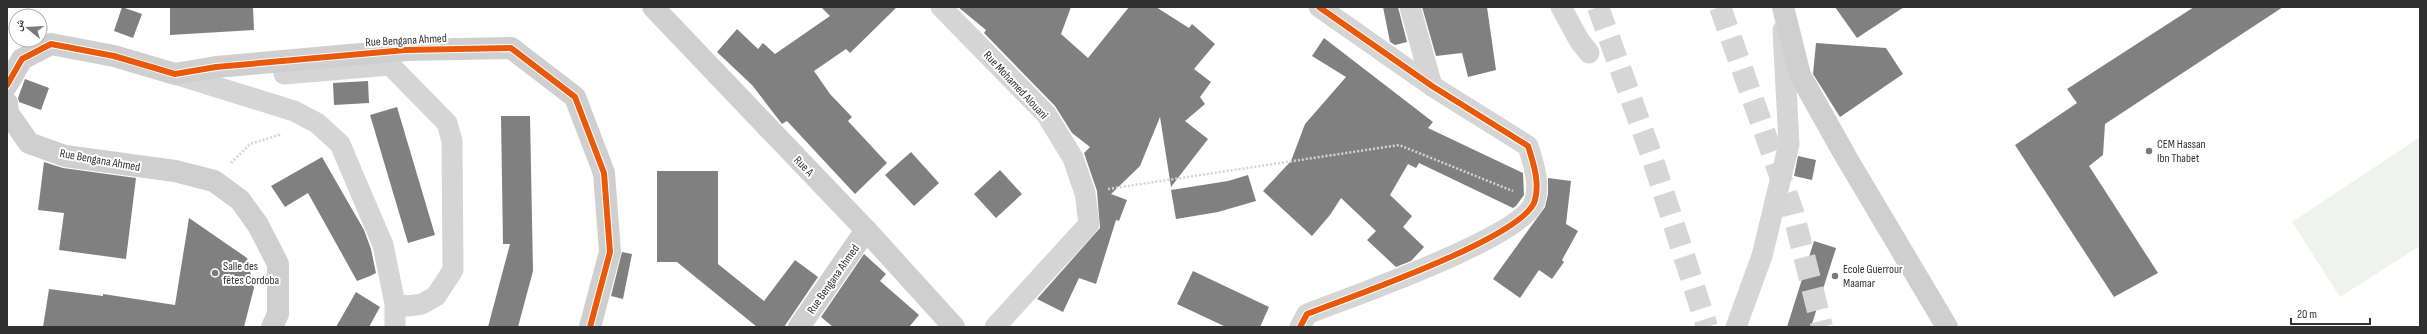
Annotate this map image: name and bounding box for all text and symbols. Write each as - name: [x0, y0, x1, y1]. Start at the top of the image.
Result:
- north arrow: [8, 8, 48, 48]
- text: ش: [11, 17, 28, 33]
- street label: Rue Bengana Ahmed: [365, 31, 447, 50]
- street label: Rue Mohamed Alouani: [980, 48, 1051, 123]
- place label: CEM Hassan Ibn Thabet: [2157, 137, 2206, 166]
- street label: Rue Bengana Ahmed: [58, 146, 141, 175]
- marker: CEM Hassan Ibn Thabet: [2144, 146, 2154, 156]
- street label: Rue A: [790, 153, 817, 180]
- street label: Rue Bengana Ahmed: [804, 242, 863, 317]
- place label: Salle des fêtes Cordoba: [223, 259, 279, 288]
- place label: Ecole Guerrour Maamar: [1843, 262, 1903, 291]
- marker: Salle des fêtes Cordoba: [210, 268, 220, 278]
- marker: Ecole Guerrour Maamar: [1830, 271, 1840, 281]
- scale bar: [2291, 300, 2370, 326]
- text: 20 m: [2297, 307, 2317, 322]

